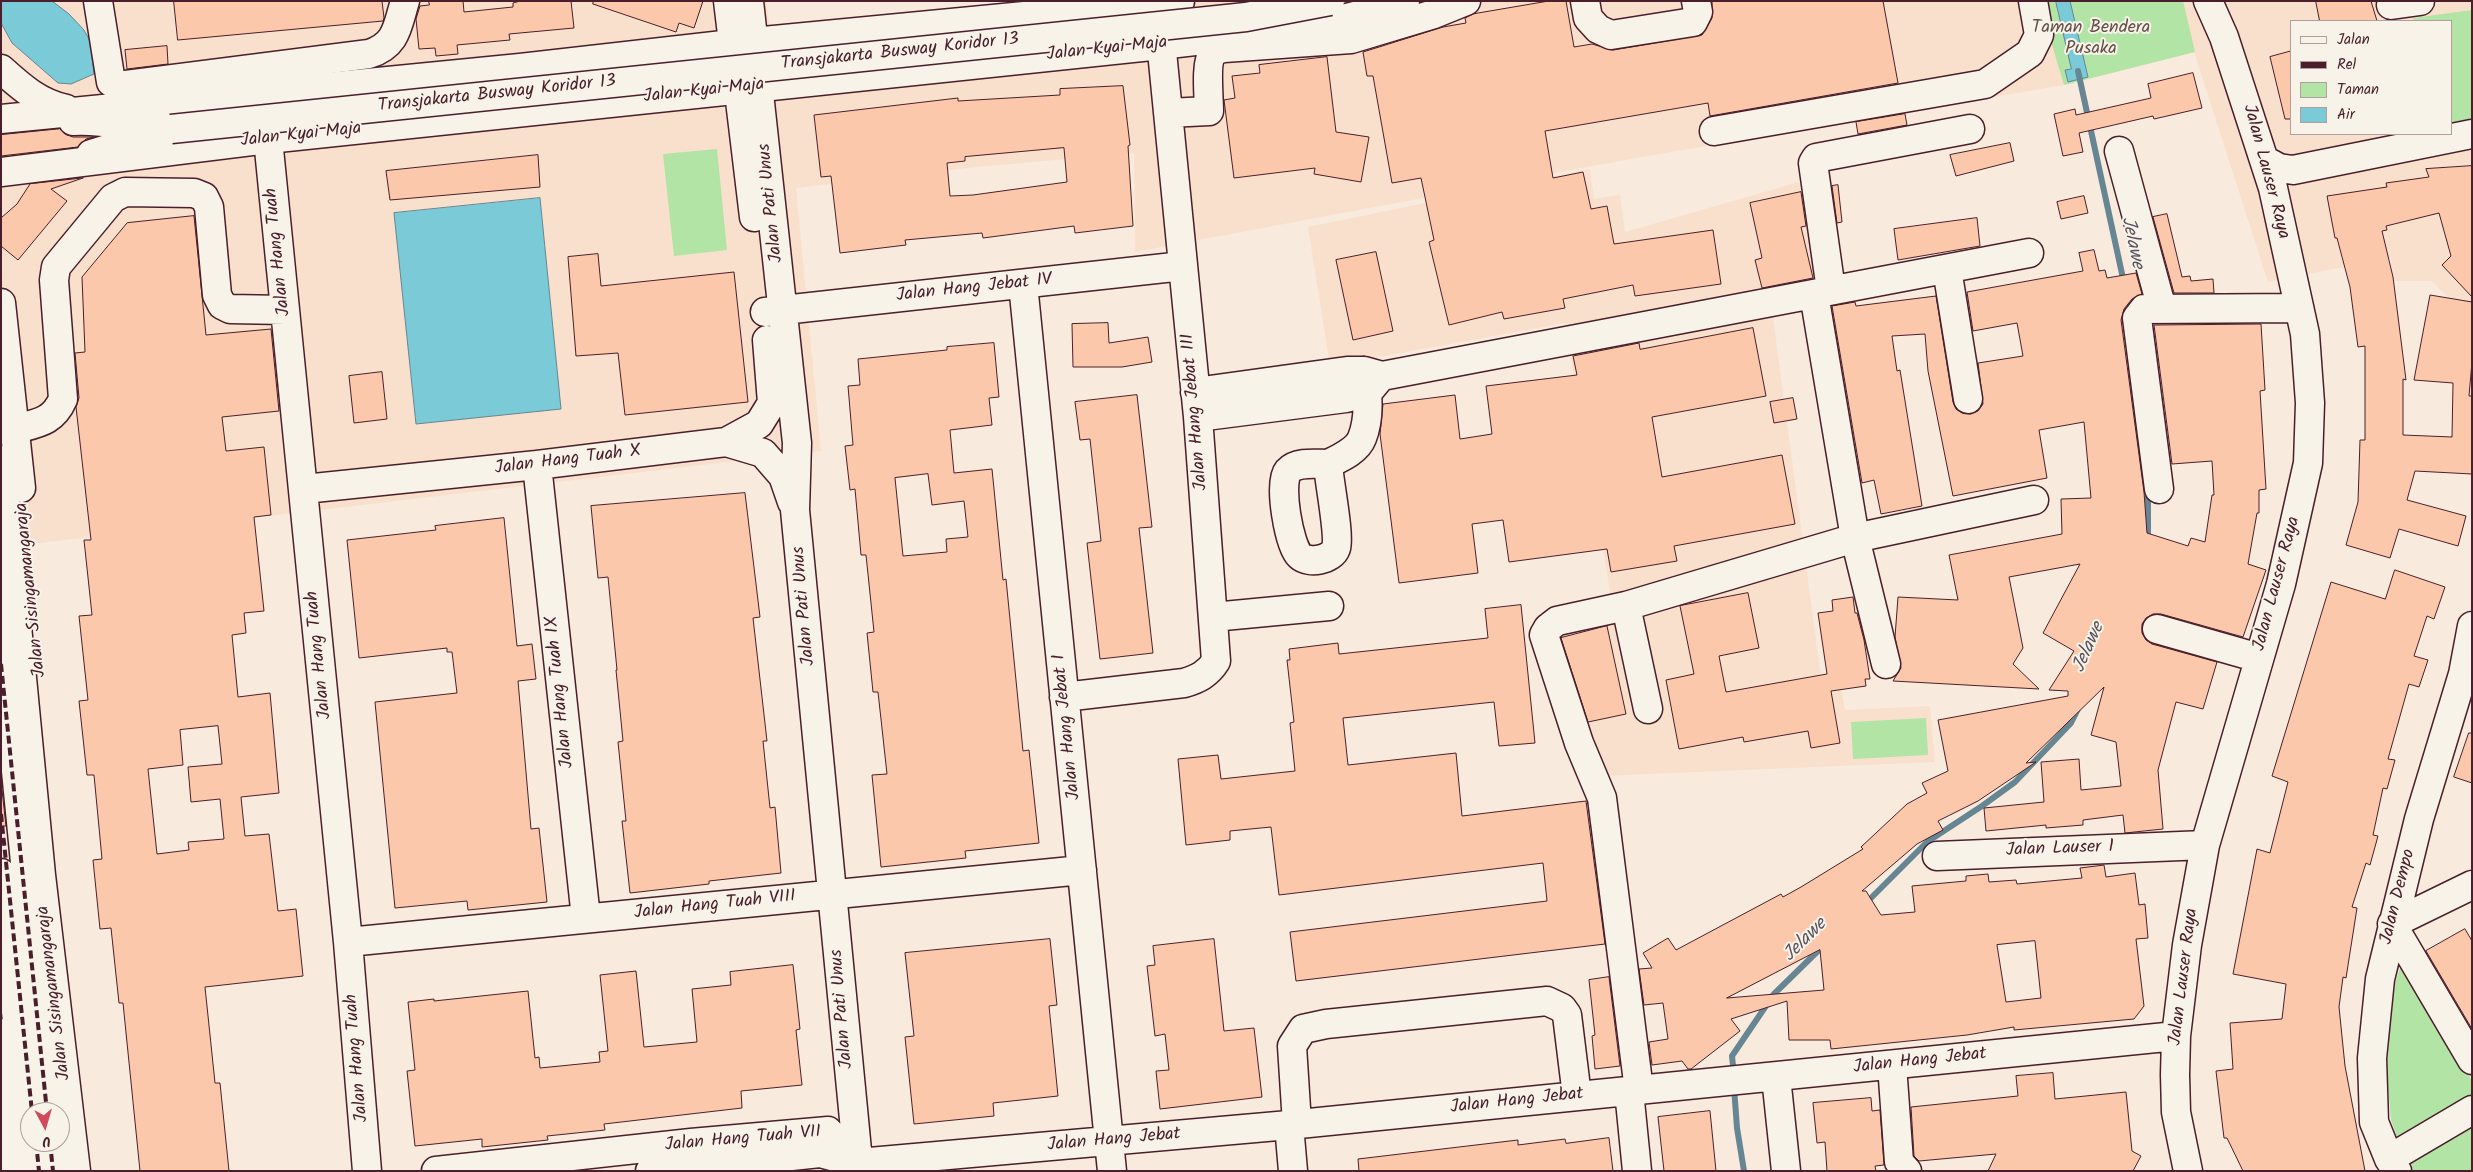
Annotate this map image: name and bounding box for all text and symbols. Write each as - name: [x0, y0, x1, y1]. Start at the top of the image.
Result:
- park label: Taman Bendera Pusaka: [2032, 18, 2150, 60]
- legend: [2290, 20, 2453, 135]
- text: Jalan: [2337, 28, 2370, 52]
- street label: Transjakarta Busway Koridor 13: [780, 30, 1020, 76]
- street label: Jalan Kyai Maja: [1046, 33, 1168, 67]
- text: Rel: [2337, 53, 2356, 77]
- street label: Transjakarta Busway Koridor 13: [377, 72, 617, 118]
- street label: Jalan Kyai Maja: [643, 75, 765, 109]
- text: Taman: [2337, 78, 2379, 102]
- street label: Jalan Lauser Raya: [2237, 102, 2293, 242]
- text: Air: [2337, 103, 2355, 127]
- street label: Jalan Kyai Maja: [240, 119, 362, 153]
- street label: Jalan Pati Unus: [755, 142, 789, 264]
- street label: Jalan Hang Tuah: [262, 187, 296, 317]
- water label: Jelawe: [2114, 215, 2148, 271]
- street label: Jalan Hang Jebat IV: [895, 270, 1053, 308]
- street label: Jalan Hang Jebat III: [1178, 332, 1214, 492]
- street label: Jalan Hang Tuah X: [494, 441, 642, 481]
- street label: Jalan Sisingamangaraja: [12, 502, 52, 678]
- street label: Jalan Lauser Raya: [2250, 514, 2306, 654]
- street label: Jalan Pati Unus: [789, 545, 821, 667]
- street label: Jalan Hang Tuah: [303, 590, 337, 720]
- street label: Jalan Hang Tuah IX: [542, 615, 580, 769]
- water label: Jelawe: [2069, 619, 2111, 677]
- street label: Jalan Hang Jebat I: [1050, 653, 1086, 801]
- street label: Jalan Lauser 1: [2006, 837, 2114, 863]
- street label: Jalan Dempo: [2377, 847, 2421, 947]
- street label: Jalan Hang Tuah VIII: [633, 887, 797, 925]
- street label: Jalan Sisingamangaraja: [34, 904, 76, 1082]
- street label: Jalan Lauser Raya: [2166, 907, 2204, 1047]
- water label: Jelawe: [1779, 914, 1833, 968]
- street label: Jalan Pati Unus: [827, 948, 859, 1070]
- street label: Jalan Hang Tuah: [342, 993, 374, 1123]
- street label: Jalan Hang Jebat: [1852, 1044, 1988, 1080]
- street label: Jalan Hang Jebat: [1449, 1084, 1585, 1120]
- north arrow: [20, 1102, 70, 1152]
- street label: Jalan Hang Tuah VII: [664, 1122, 822, 1158]
- street label: Jalan Hang Jebat: [1046, 1124, 1182, 1158]
- text: U: [41, 1130, 52, 1152]

